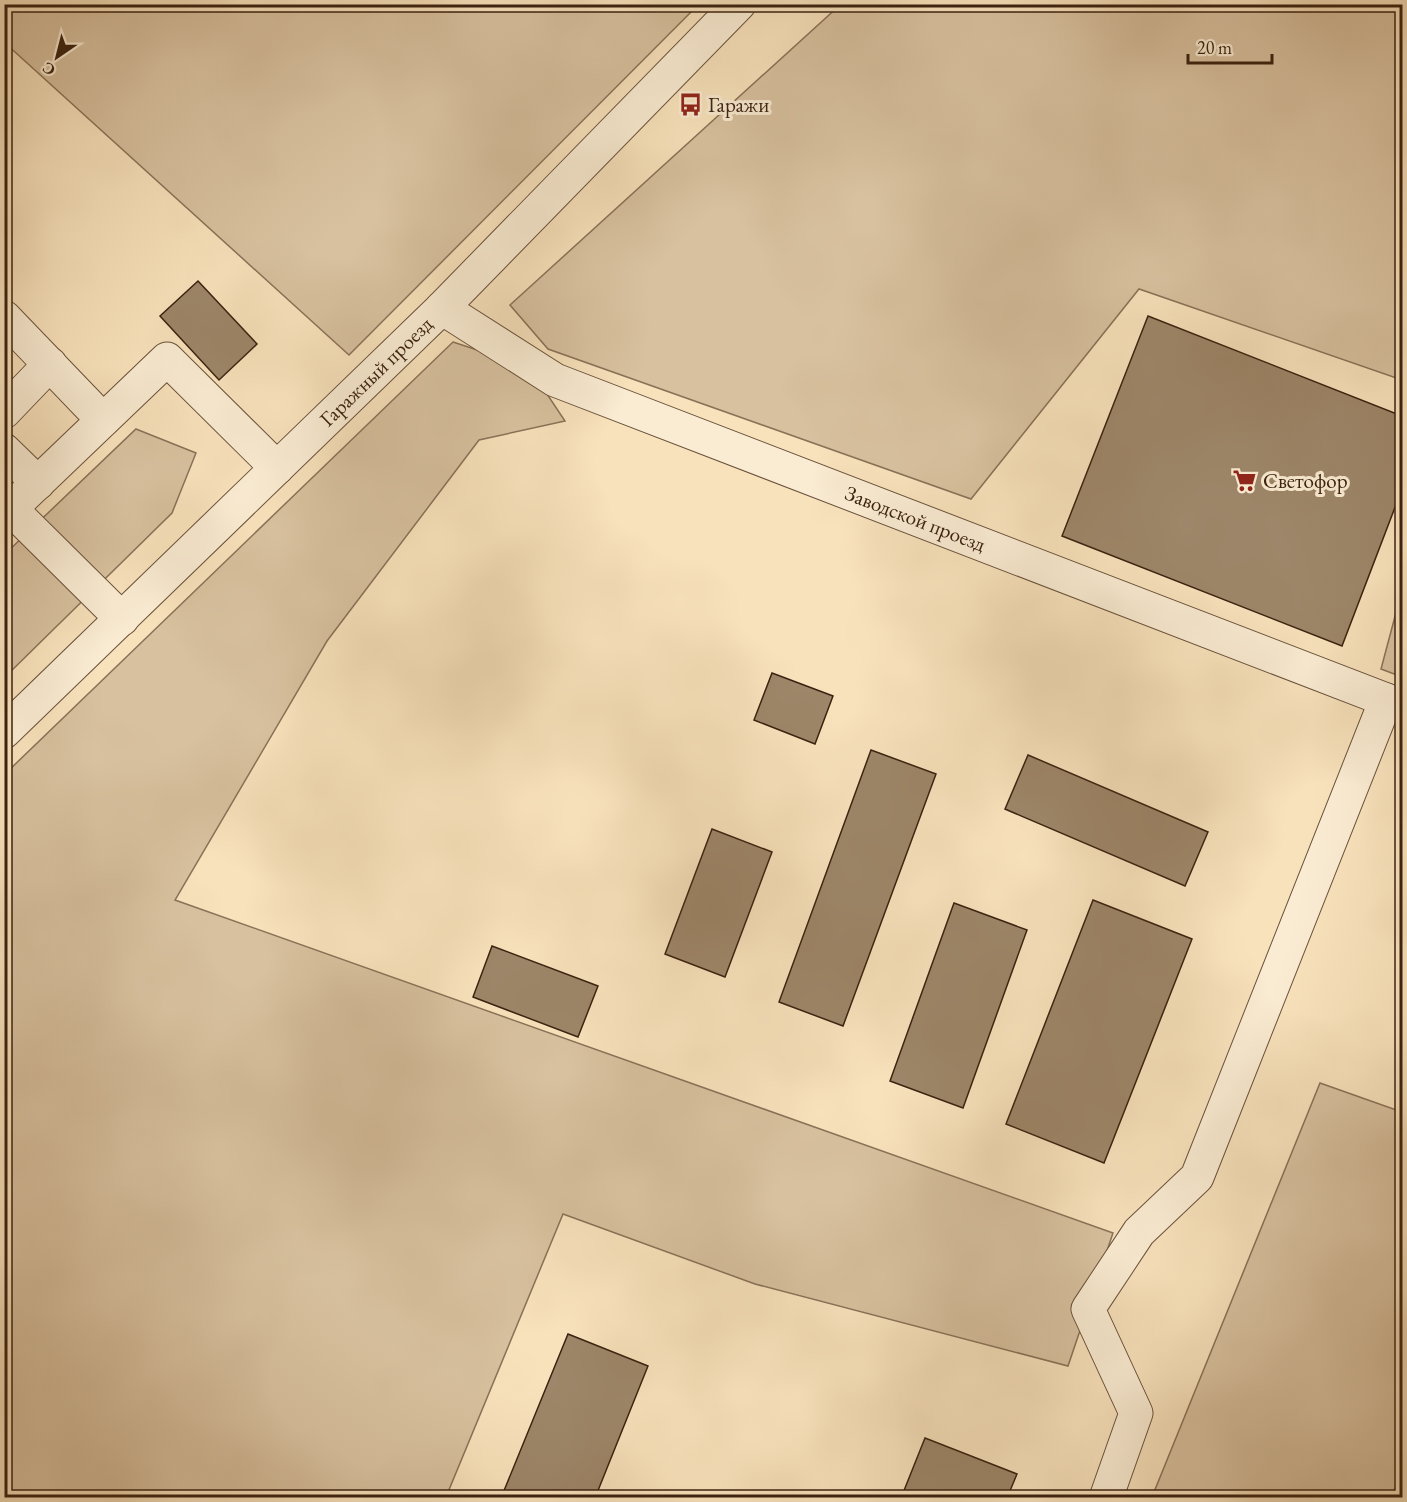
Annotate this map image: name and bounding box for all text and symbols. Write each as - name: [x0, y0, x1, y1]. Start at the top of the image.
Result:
- north arrow: [27, 27, 87, 87]
- scale bar: [1188, 27, 1272, 65]
- text: 20 m: [1197, 36, 1232, 59]
- text: С: [38, 57, 59, 81]
- place label: Гаражи: [708, 91, 769, 118]
- bus stop icon: Гаражи: [677, 92, 703, 118]
- street label: Гаражный проезд: [314, 310, 438, 432]
- place label: Светофор: [1263, 467, 1348, 494]
- supermarket icon: Светофор: [1232, 468, 1258, 494]
- street label: Заводской проезд: [841, 479, 990, 558]

